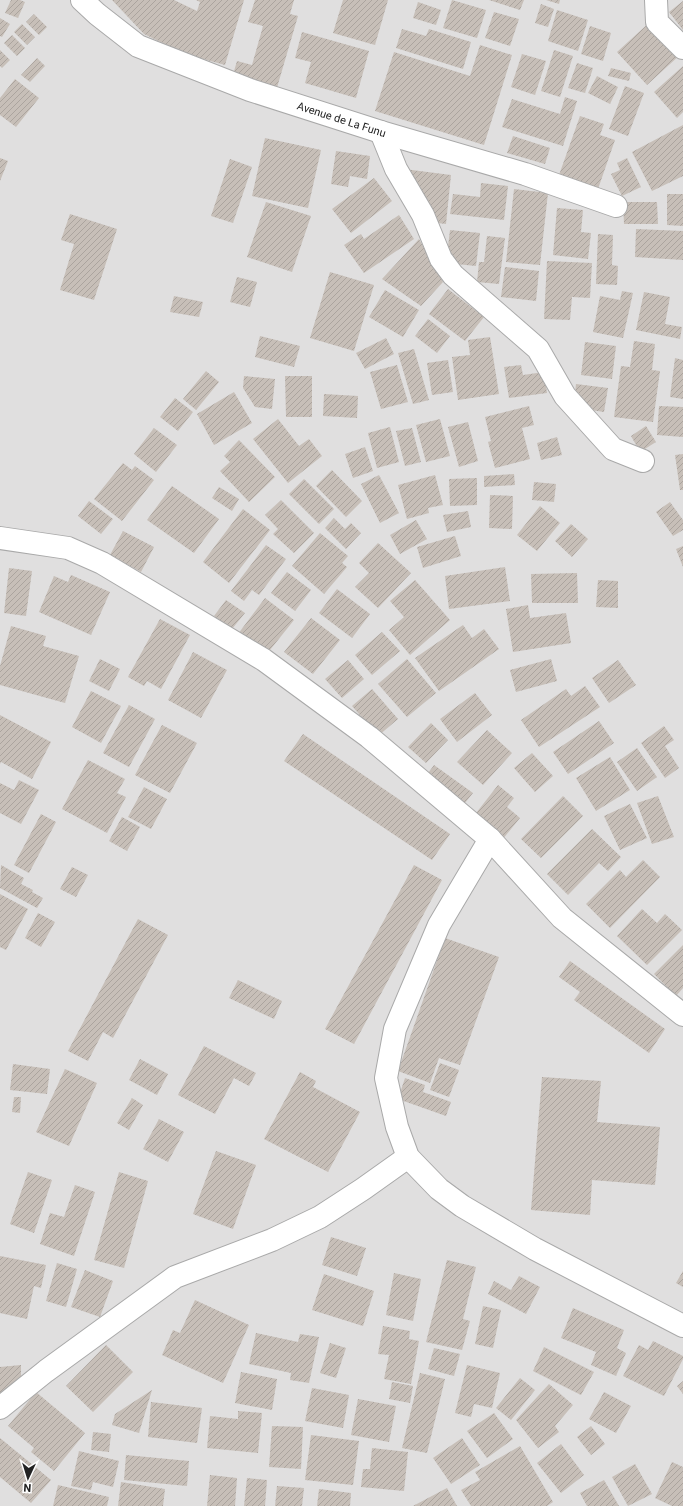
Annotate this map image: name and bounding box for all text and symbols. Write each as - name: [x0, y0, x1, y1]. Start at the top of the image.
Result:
- street label: Avenue de La Funu: [295, 100, 387, 140]
- north arrow: [8, 1458, 48, 1498]
- text: N: [23, 1481, 32, 1494]

